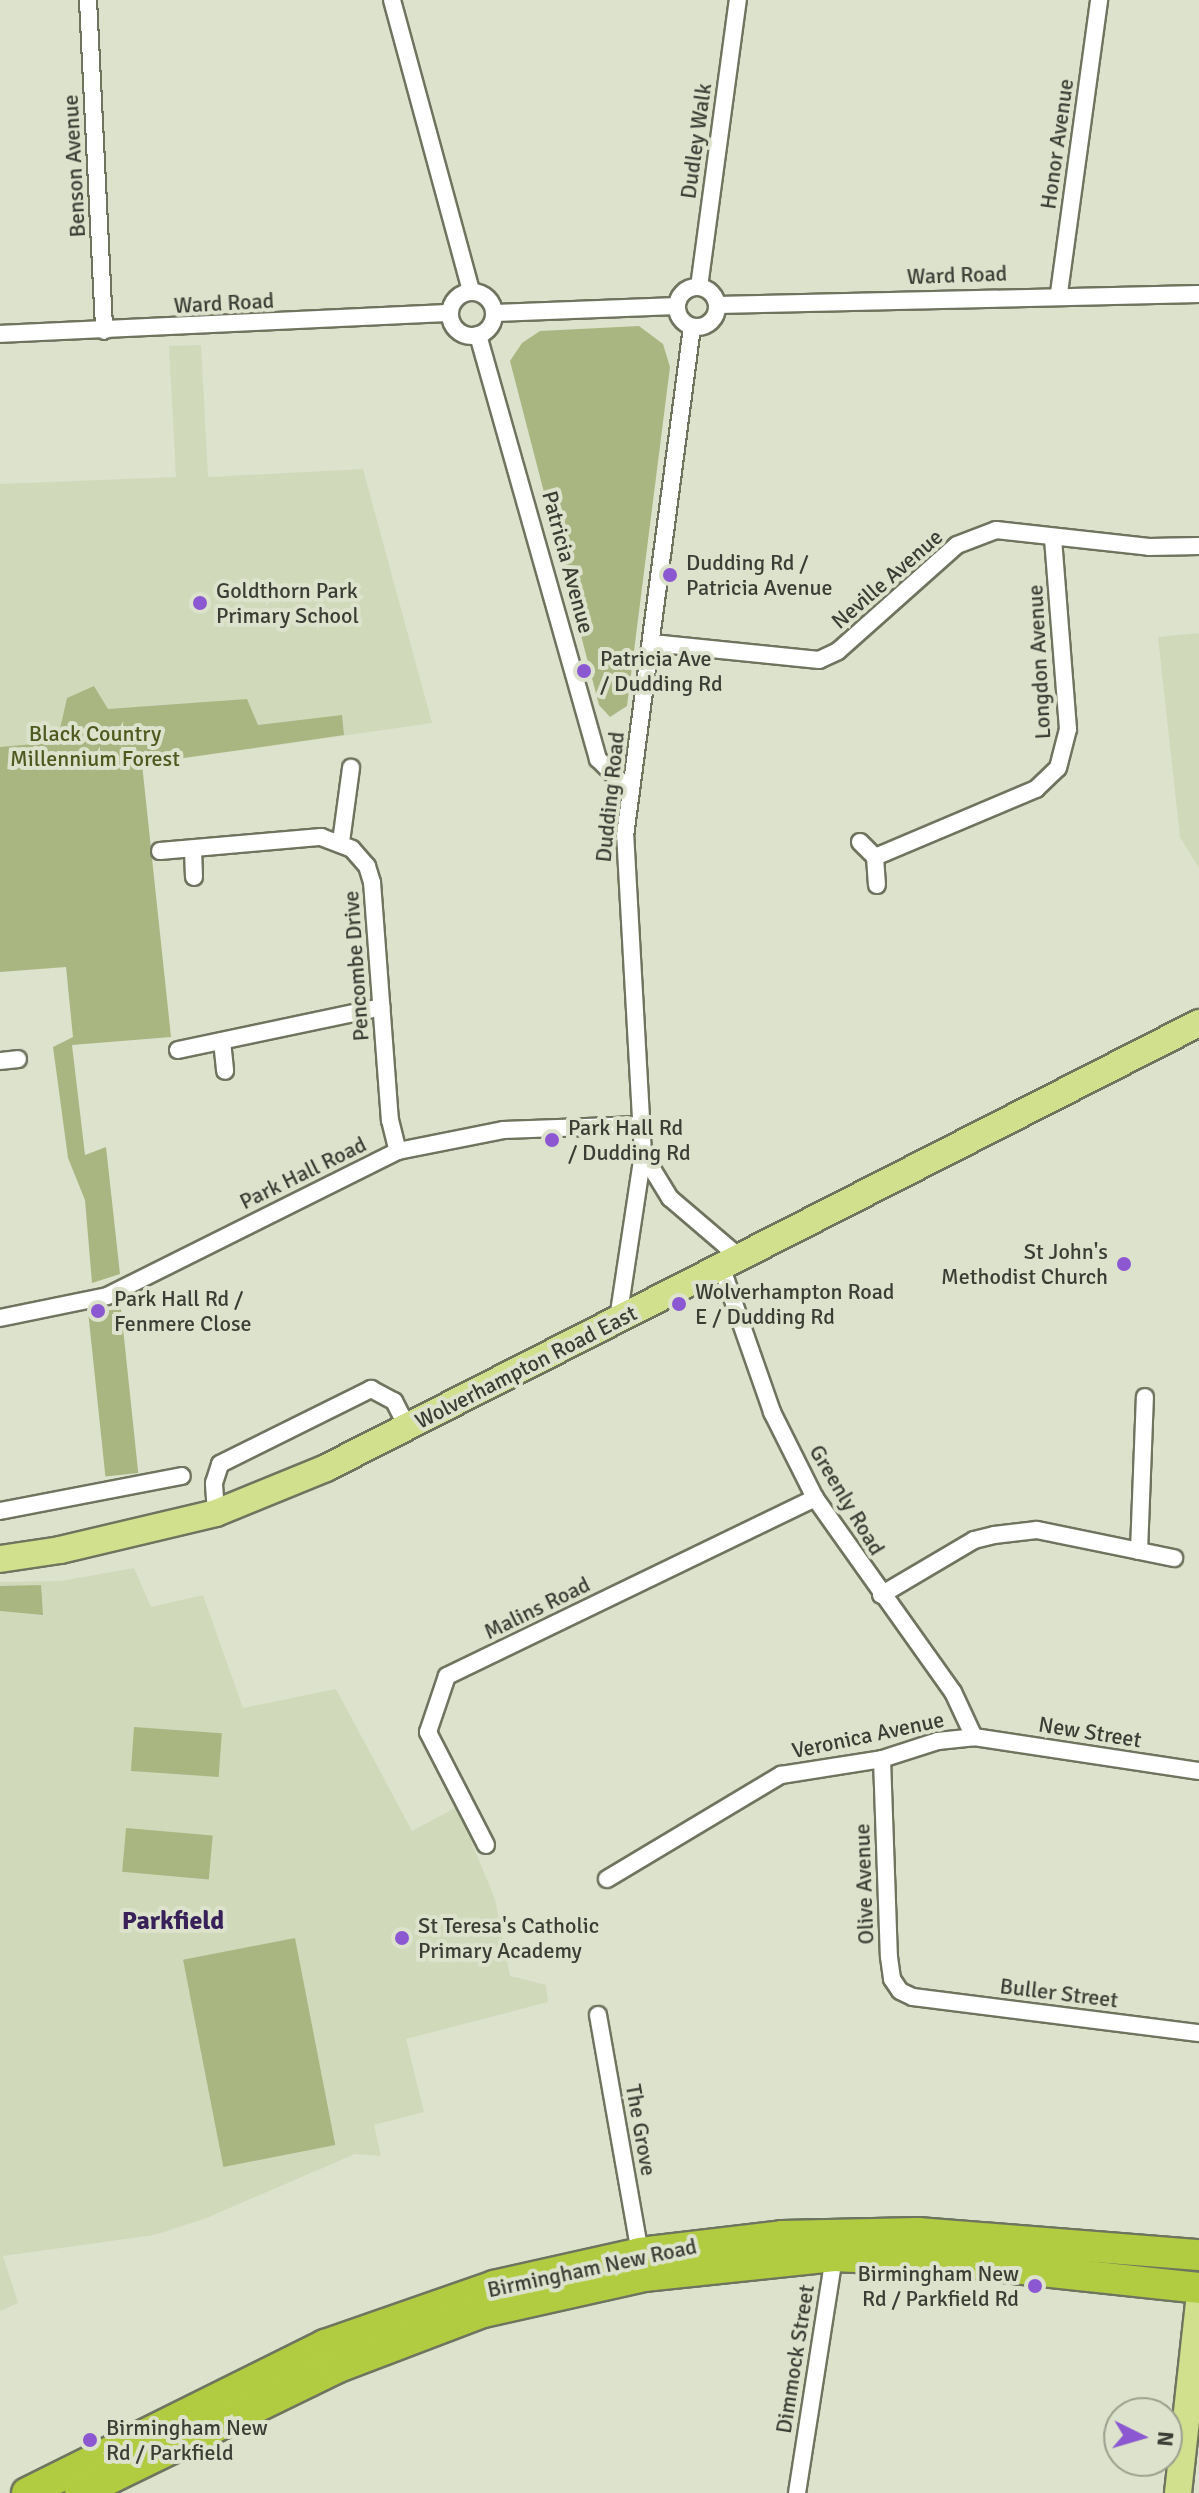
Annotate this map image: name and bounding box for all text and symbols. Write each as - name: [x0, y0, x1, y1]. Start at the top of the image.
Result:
- street label: Honor Avenue: [1035, 77, 1079, 211]
- street label: Dudley Walk: [675, 81, 717, 201]
- street label: Benson Avenue: [57, 94, 91, 238]
- street label: Ward Road: [906, 260, 1008, 290]
- street label: Ward Road: [173, 287, 275, 319]
- street label: Patricia Avenue: [536, 488, 600, 636]
- street label: Neville Avenue: [826, 524, 948, 634]
- place label: Dudding Rd / Patricia Avenue: [686, 549, 832, 600]
- marker: Dudding Rd / Patricia Avenue: [661, 566, 679, 584]
- place label: Goldthorn Park Primary School: [216, 577, 359, 628]
- street label: Longdon Avenue: [1022, 584, 1056, 740]
- marker: Goldthorn Park Primary School: [191, 594, 209, 612]
- place label: Patricia Ave / Dudding Rd: [600, 645, 723, 696]
- marker: Patricia Ave / Dudding Rd: [575, 662, 593, 680]
- park label: Black Country Millennium Forest: [10, 720, 180, 772]
- street label: Dudding Road: [590, 730, 630, 864]
- street label: Pencombe Drive: [338, 890, 374, 1042]
- place label: Park Hall Rd / Dudding Rd: [568, 1114, 691, 1166]
- street label: Park Hall Road: [235, 1131, 371, 1215]
- marker: Park Hall Rd / Dudding Rd: [543, 1131, 561, 1149]
- place label: St John's Methodist Church: [941, 1238, 1108, 1290]
- marker: St John's Methodist Church: [1115, 1255, 1133, 1273]
- place label: Wolverhampton Road E / Dudding Rd: [695, 1278, 895, 1330]
- place label: Park Hall Rd / Fenmere Close: [114, 1285, 252, 1336]
- marker: Wolverhampton Road E / Dudding Rd: [670, 1295, 688, 1313]
- street label: Wolverhampton Road East: [411, 1300, 641, 1434]
- marker: Park Hall Rd / Fenmere Close: [89, 1302, 107, 1320]
- street label: Greenly Road: [804, 1440, 890, 1560]
- street label: Malins Road: [480, 1571, 594, 1645]
- street label: Veronica Avenue: [790, 1706, 946, 1764]
- street label: New Street: [1037, 1711, 1143, 1753]
- street label: Olive Avenue: [849, 1823, 879, 1945]
- district label: Parkfield: [122, 1906, 224, 1938]
- place label: St Teresa's Catholic Primary Academy: [418, 1912, 599, 1964]
- marker: St Teresa's Catholic Primary Academy: [393, 1929, 411, 1947]
- street label: Buller Street: [998, 1973, 1120, 2013]
- street label: The Grove: [620, 2082, 662, 2178]
- street label: Birmingham New Road: [485, 2233, 699, 2303]
- place label: Birmingham New Rd / Parkfield Rd: [857, 2260, 1019, 2312]
- marker: Birmingham New Rd / Parkfield Rd: [1026, 2277, 1044, 2295]
- street label: Dimmock Street: [770, 2283, 820, 2435]
- north arrow: [1103, 2397, 1183, 2477]
- place label: Birmingham New Rd / Parkfield: [106, 2414, 268, 2466]
- text: N: [1151, 2430, 1180, 2448]
- marker: Birmingham New Rd / Parkfield: [81, 2431, 99, 2449]

